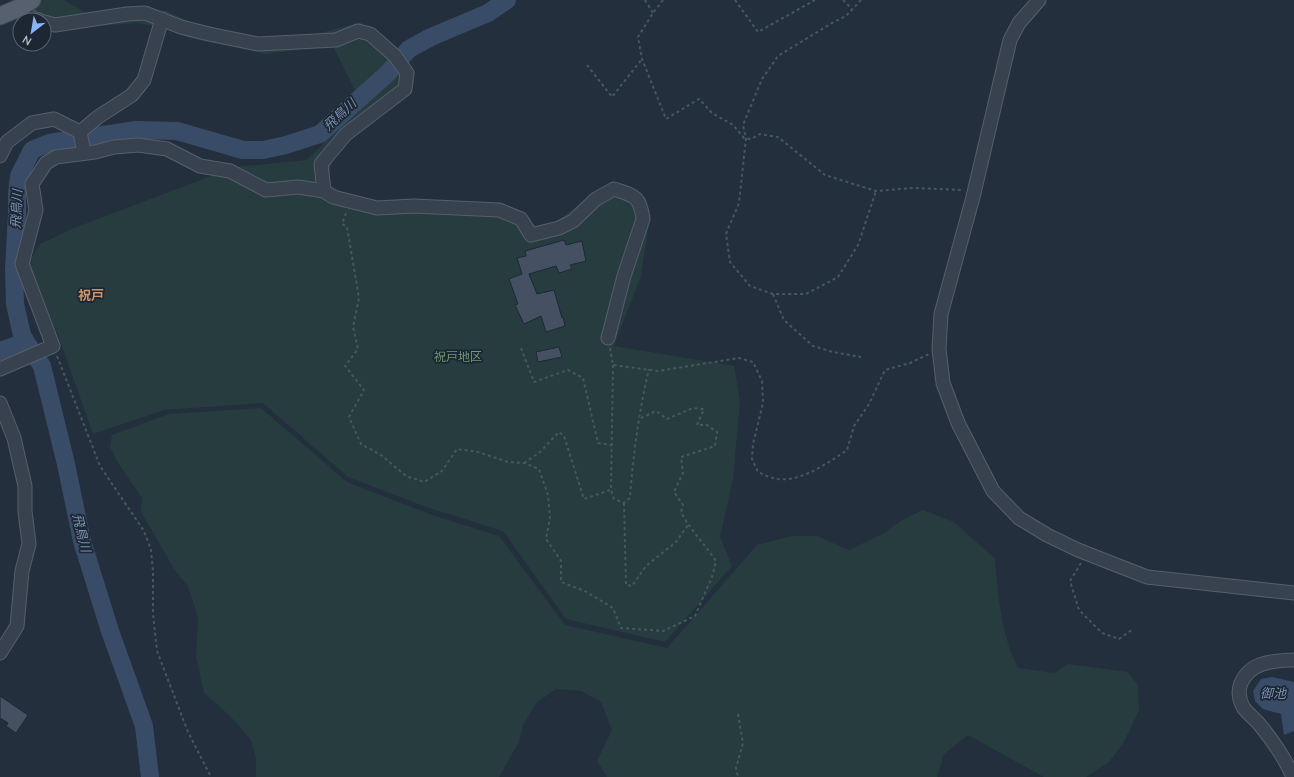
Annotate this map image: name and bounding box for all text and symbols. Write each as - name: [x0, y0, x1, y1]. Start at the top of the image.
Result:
- north arrow: [12, 12, 52, 52]
- text: N: [20, 32, 34, 49]
- water label: 飛鳥川: [320, 94, 362, 135]
- water label: 飛鳥川: [7, 187, 27, 229]
- district label: 祝戸: [78, 287, 104, 305]
- park label: 祝戸地区: [434, 349, 482, 365]
- water label: 飛鳥川: [68, 512, 95, 556]
- water label: 御池: [1260, 685, 1288, 703]

